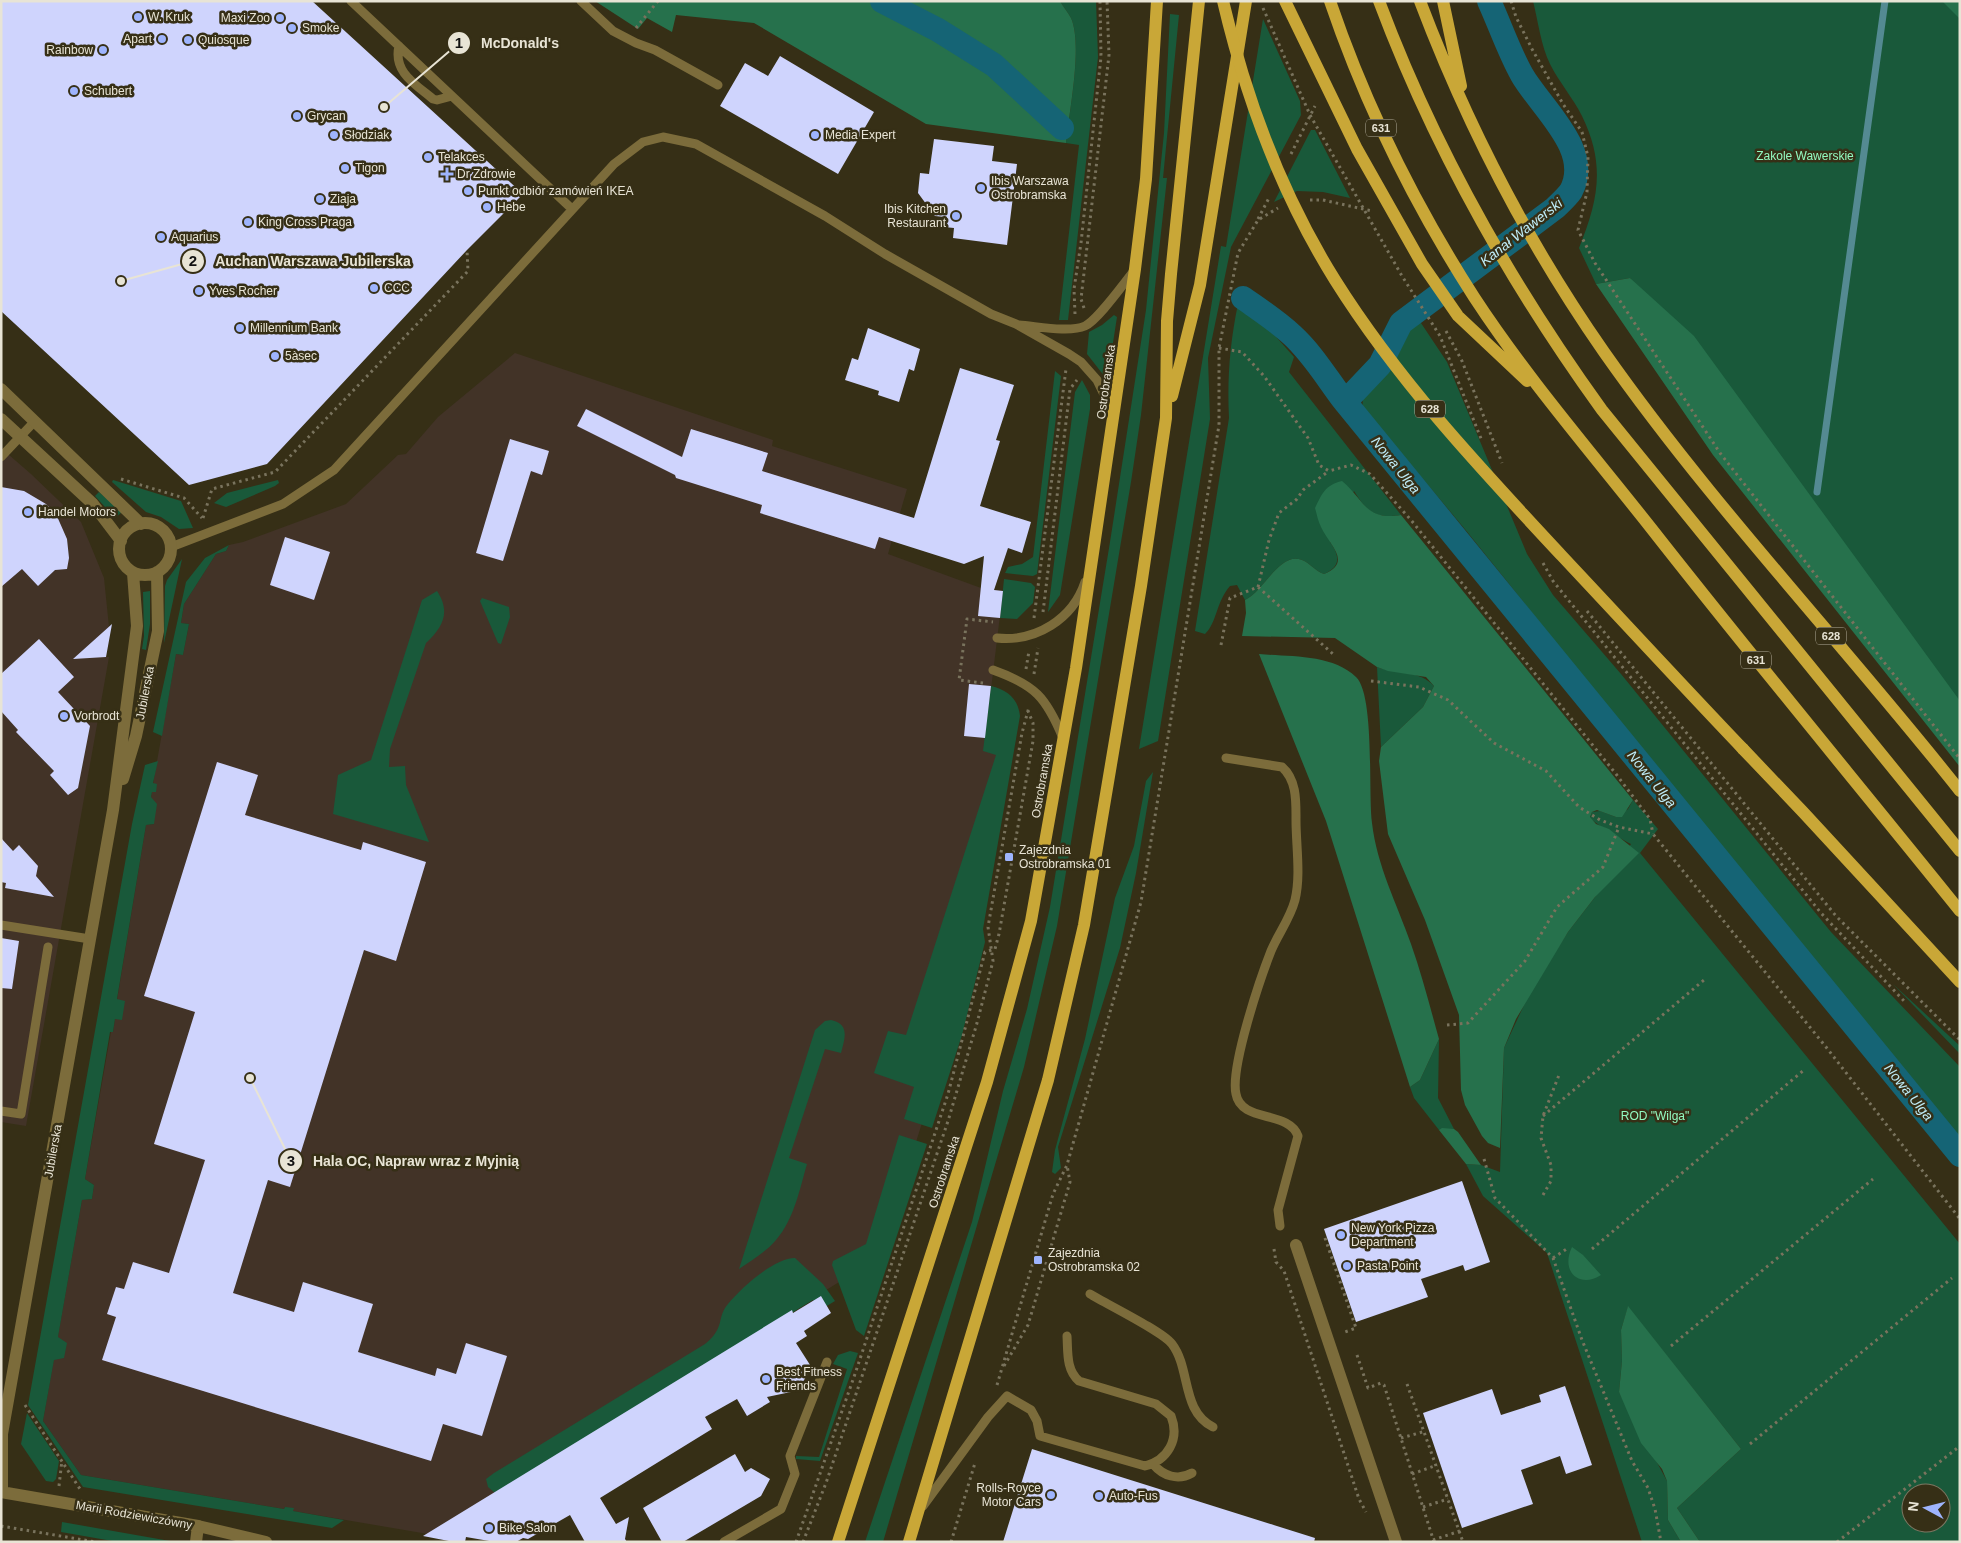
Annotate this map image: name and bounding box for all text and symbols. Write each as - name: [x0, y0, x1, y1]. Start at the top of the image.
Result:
- place label: W. Kruk: [148, 10, 191, 24]
- marker: W. Kruk: [132, 11, 144, 23]
- place label: Maxi Zoo: [221, 11, 270, 25]
- marker: Maxi Zoo: [274, 12, 286, 24]
- place label: Smoke: [302, 21, 340, 35]
- marker: Smoke: [286, 22, 298, 34]
- callout: McDonald's: [446, 28, 569, 57]
- place label: Apart: [123, 32, 153, 46]
- marker: Apart: [156, 33, 168, 45]
- place label: Quiosque: [198, 33, 250, 47]
- marker: Quiosque: [182, 34, 194, 46]
- text: 1: [455, 34, 463, 51]
- text: McDonald's: [481, 35, 559, 51]
- place label: Rainbow: [46, 43, 93, 57]
- marker: Rainbow: [97, 44, 109, 56]
- place label: Schubert: [84, 84, 133, 98]
- marker: Schubert: [68, 85, 80, 97]
- place label: Grycan: [307, 109, 346, 123]
- marker: Grycan: [291, 110, 303, 122]
- road number: 631: [1366, 120, 1396, 136]
- place label: Słodziak: [344, 128, 390, 142]
- place label: Media Expert: [825, 128, 896, 142]
- marker: Słodziak: [328, 129, 340, 141]
- marker: Media Expert: [809, 129, 821, 141]
- park label: Zakole Wawerskie: [1756, 149, 1854, 163]
- place label: Telakces: [438, 150, 485, 164]
- marker: Telakces: [422, 151, 434, 163]
- place label: Tigon: [355, 161, 385, 175]
- marker: Tigon: [339, 162, 351, 174]
- place label: Dr Zdrowie: [457, 167, 516, 181]
- marker: Dr Zdrowie: [441, 168, 453, 180]
- place label: Ibis Warszawa Ostrobramska: [991, 174, 1069, 202]
- marker: Ibis Warszawa Ostrobramska: [975, 182, 987, 194]
- place label: Punkt odbiór zamówień IKEA: [478, 184, 633, 198]
- marker: Punkt odbiór zamówień IKEA: [462, 185, 474, 197]
- place label: Ziaja: [330, 192, 356, 206]
- marker: Ziaja: [314, 193, 326, 205]
- water label: Kanał Wawerski: [1477, 194, 1566, 269]
- place label: Hebe: [497, 200, 526, 214]
- marker: Hebe: [481, 201, 493, 213]
- place label: Ibis Kitchen Restaurant: [884, 202, 947, 230]
- marker: Ibis Kitchen Restaurant: [950, 210, 962, 222]
- place label: King Cross Praga: [258, 215, 352, 229]
- marker: King Cross Praga: [242, 216, 254, 228]
- place label: Aquarius: [171, 230, 218, 244]
- marker: Aquarius: [155, 231, 167, 243]
- callout: Auchan Warszawa Jubilerska: [181, 247, 421, 276]
- text: 2: [189, 252, 197, 269]
- text: Auchan Warszawa Jubilerska: [215, 253, 411, 269]
- place label: CCC: [384, 281, 410, 295]
- marker: CCC: [368, 282, 380, 294]
- place label: Yves Rocher: [209, 284, 277, 298]
- marker: Yves Rocher: [193, 285, 205, 297]
- place label: Millennium Bank: [250, 321, 339, 335]
- marker: Millennium Bank: [234, 322, 246, 334]
- street label: Ostrobramska: [1094, 343, 1118, 420]
- place label: 5àsec: [285, 349, 317, 363]
- marker: 5àsec: [269, 350, 281, 362]
- road number: 628: [1415, 400, 1445, 418]
- water label: Nowa Ulga: [1368, 433, 1424, 497]
- place label: Handel Motors: [38, 505, 116, 519]
- marker: Handel Motors: [22, 506, 34, 518]
- road number: 628: [1816, 628, 1846, 644]
- road number: 631: [1741, 652, 1771, 668]
- street label: Jubilerska: [133, 665, 157, 721]
- place label: Vorbrodt: [74, 709, 120, 723]
- marker: Vorbrodt: [58, 710, 70, 722]
- street label: Ostrobramska: [1029, 742, 1055, 819]
- water label: Nowa Ulga: [1624, 747, 1680, 811]
- place label: Zajezdnia Ostrobramska 01: [1019, 843, 1111, 871]
- marker: Zajezdnia Ostrobramska 01: [1003, 851, 1015, 863]
- water label: Nowa Ulga: [1881, 1060, 1937, 1124]
- park label: ROD "Wilga": [1621, 1109, 1689, 1123]
- street label: Jubilerska: [41, 1123, 65, 1179]
- street label: Ostrobramska: [926, 1134, 962, 1210]
- callout: Hala OC, Napraw wraz z Myjnią: [278, 1146, 529, 1175]
- text: 3: [287, 1152, 295, 1169]
- text: Hala OC, Napraw wraz z Myjnią: [313, 1153, 519, 1169]
- place label: New York Pizza Department: [1351, 1221, 1435, 1249]
- marker: New York Pizza Department: [1335, 1229, 1347, 1241]
- place label: Zajezdnia Ostrobramska 02: [1048, 1246, 1140, 1274]
- marker: Zajezdnia Ostrobramska 02: [1032, 1254, 1044, 1266]
- place label: Pasta Point: [1357, 1259, 1419, 1273]
- marker: Pasta Point: [1341, 1260, 1353, 1272]
- place label: Best Fitness Friends: [776, 1365, 842, 1393]
- marker: Best Fitness Friends: [760, 1373, 772, 1385]
- place label: Rolls-Royce Motor Cars: [976, 1481, 1041, 1509]
- north arrow: [1901, 1483, 1951, 1533]
- marker: Rolls-Royce Motor Cars: [1045, 1489, 1057, 1501]
- place label: Auto-Fus: [1109, 1489, 1158, 1503]
- marker: Auto-Fus: [1093, 1490, 1105, 1502]
- street label: Marii Rodziewiczówny: [75, 1498, 193, 1532]
- text: N: [1905, 1500, 1922, 1512]
- place label: Bike Salon: [499, 1521, 556, 1535]
- marker: Bike Salon: [483, 1522, 495, 1534]

